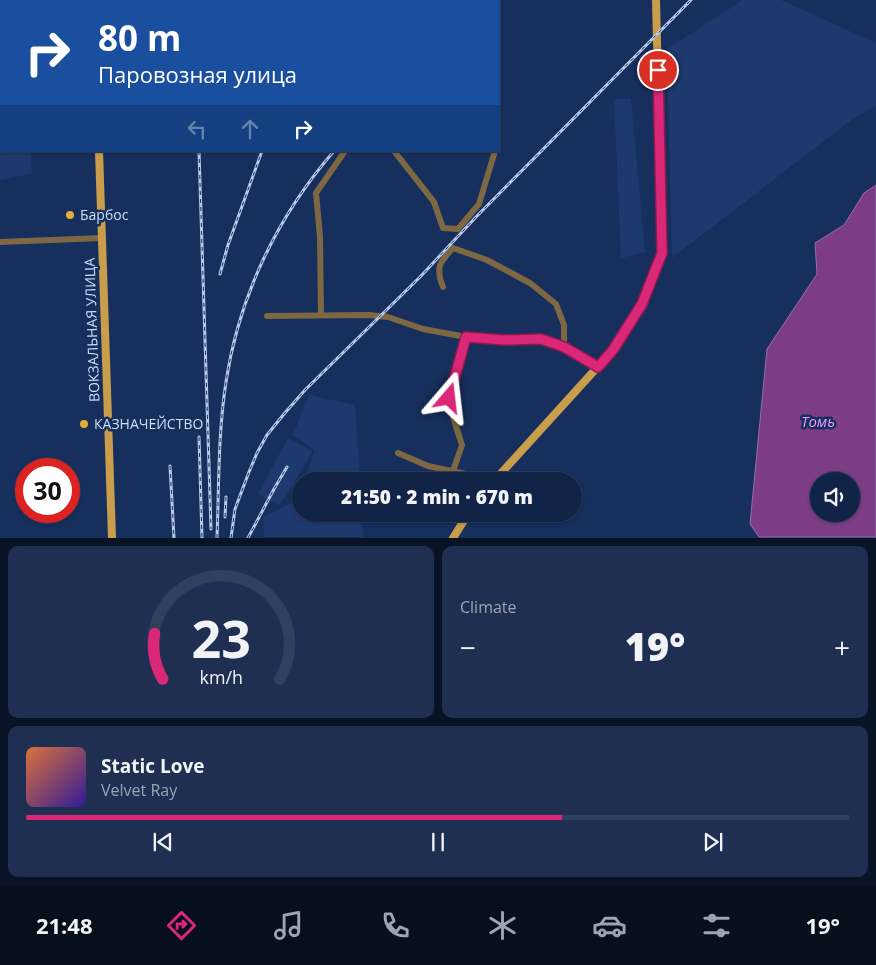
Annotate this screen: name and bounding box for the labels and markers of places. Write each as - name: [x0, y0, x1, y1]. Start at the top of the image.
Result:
- pin: [637, 49, 679, 91]
- place label: Барбос: [80, 205, 129, 224]
- marker: Барбос: [64, 209, 76, 221]
- place label: КАЗНАЧЕЙСТВО: [94, 414, 203, 433]
- marker: КАЗНАЧЕЙСТВО: [78, 418, 90, 430]

